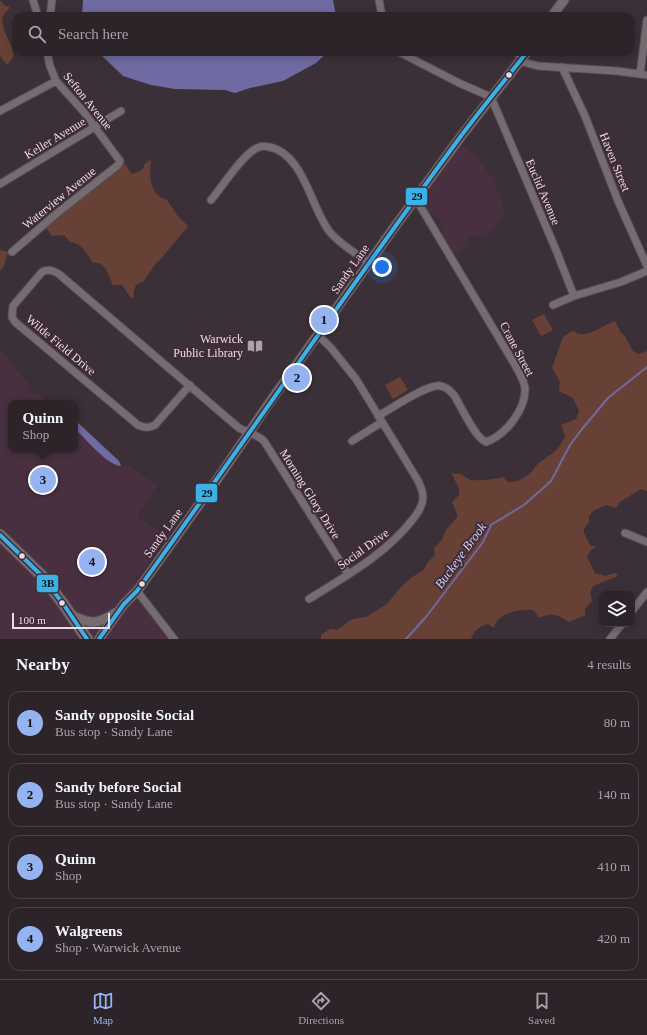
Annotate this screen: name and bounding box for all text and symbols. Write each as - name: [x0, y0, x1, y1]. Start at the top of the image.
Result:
- search box: [12, 12, 635, 56]
- icon: search: [26, 23, 48, 45]
- text: Search here: [58, 26, 128, 42]
- street label: Sefton Avenue: [60, 69, 116, 133]
- unlabelled marker: [504, 70, 514, 80]
- street label: Keller Avenue: [22, 114, 88, 162]
- street label: Haven Street: [597, 130, 633, 194]
- street label: Euclid Avenue: [523, 157, 563, 227]
- street label: Waterview Avenue: [19, 164, 99, 232]
- line badge: 29: [405, 187, 428, 206]
- text: 29: [412, 190, 423, 202]
- street label: Sandy Lane: [328, 242, 372, 296]
- your location: [372, 257, 392, 277]
- pin: 1: [311, 305, 337, 335]
- street label: Wilde Field Drive: [23, 312, 99, 378]
- street label: Crane Street: [497, 319, 537, 379]
- place label: Warwick Public Library: [173, 332, 243, 360]
- library icon: Warwick Public Library: [246, 337, 264, 355]
- pin: 2: [284, 363, 310, 393]
- popup: [8, 400, 78, 452]
- text: Quinn: [23, 410, 63, 426]
- text: Shop: [23, 427, 49, 442]
- street label: Morning Glory Drive: [277, 446, 343, 542]
- pin: 3: [30, 465, 56, 495]
- line badge: 29: [195, 483, 218, 503]
- text: 29: [202, 487, 213, 499]
- street label: Sandy Lane: [141, 506, 185, 560]
- water label: Buckeye Brook: [431, 519, 489, 591]
- street label: Social Drive: [334, 526, 392, 572]
- pin: 4: [79, 547, 105, 577]
- unlabelled marker: [17, 551, 27, 561]
- line badge: 3B: [36, 574, 59, 593]
- text: 3B: [42, 577, 55, 589]
- unlabelled marker: [137, 579, 147, 589]
- map controls: [599, 591, 635, 627]
- button: layers: [599, 591, 635, 627]
- unlabelled marker: [57, 598, 67, 608]
- scale bar: [12, 611, 110, 630]
- text: 100 m: [18, 614, 46, 626]
- text: Nearby: [16, 655, 70, 674]
- text: 4 results: [587, 657, 631, 672]
- text: Sandy opposite Social: [55, 707, 194, 723]
- text: 1: [27, 715, 33, 730]
- text: 80 m: [604, 715, 630, 730]
- text: Bus stop · Sandy Lane: [55, 724, 173, 739]
- text: Sandy before Social: [55, 779, 181, 795]
- text: 2: [27, 787, 33, 802]
- text: 140 m: [597, 787, 630, 802]
- text: Bus stop · Sandy Lane: [55, 796, 173, 811]
- text: Quinn: [55, 851, 96, 867]
- text: 3: [27, 859, 33, 874]
- text: 410 m: [597, 859, 630, 874]
- text: Shop: [55, 868, 82, 883]
- text: Walgreens: [55, 923, 122, 939]
- text: 4: [27, 931, 33, 946]
- text: 420 m: [597, 931, 630, 946]
- text: Shop · Warwick Avenue: [55, 940, 181, 955]
- tab: Map: [92, 990, 114, 1026]
- tab: Directions: [298, 990, 344, 1026]
- tab: Saved: [528, 990, 555, 1026]

